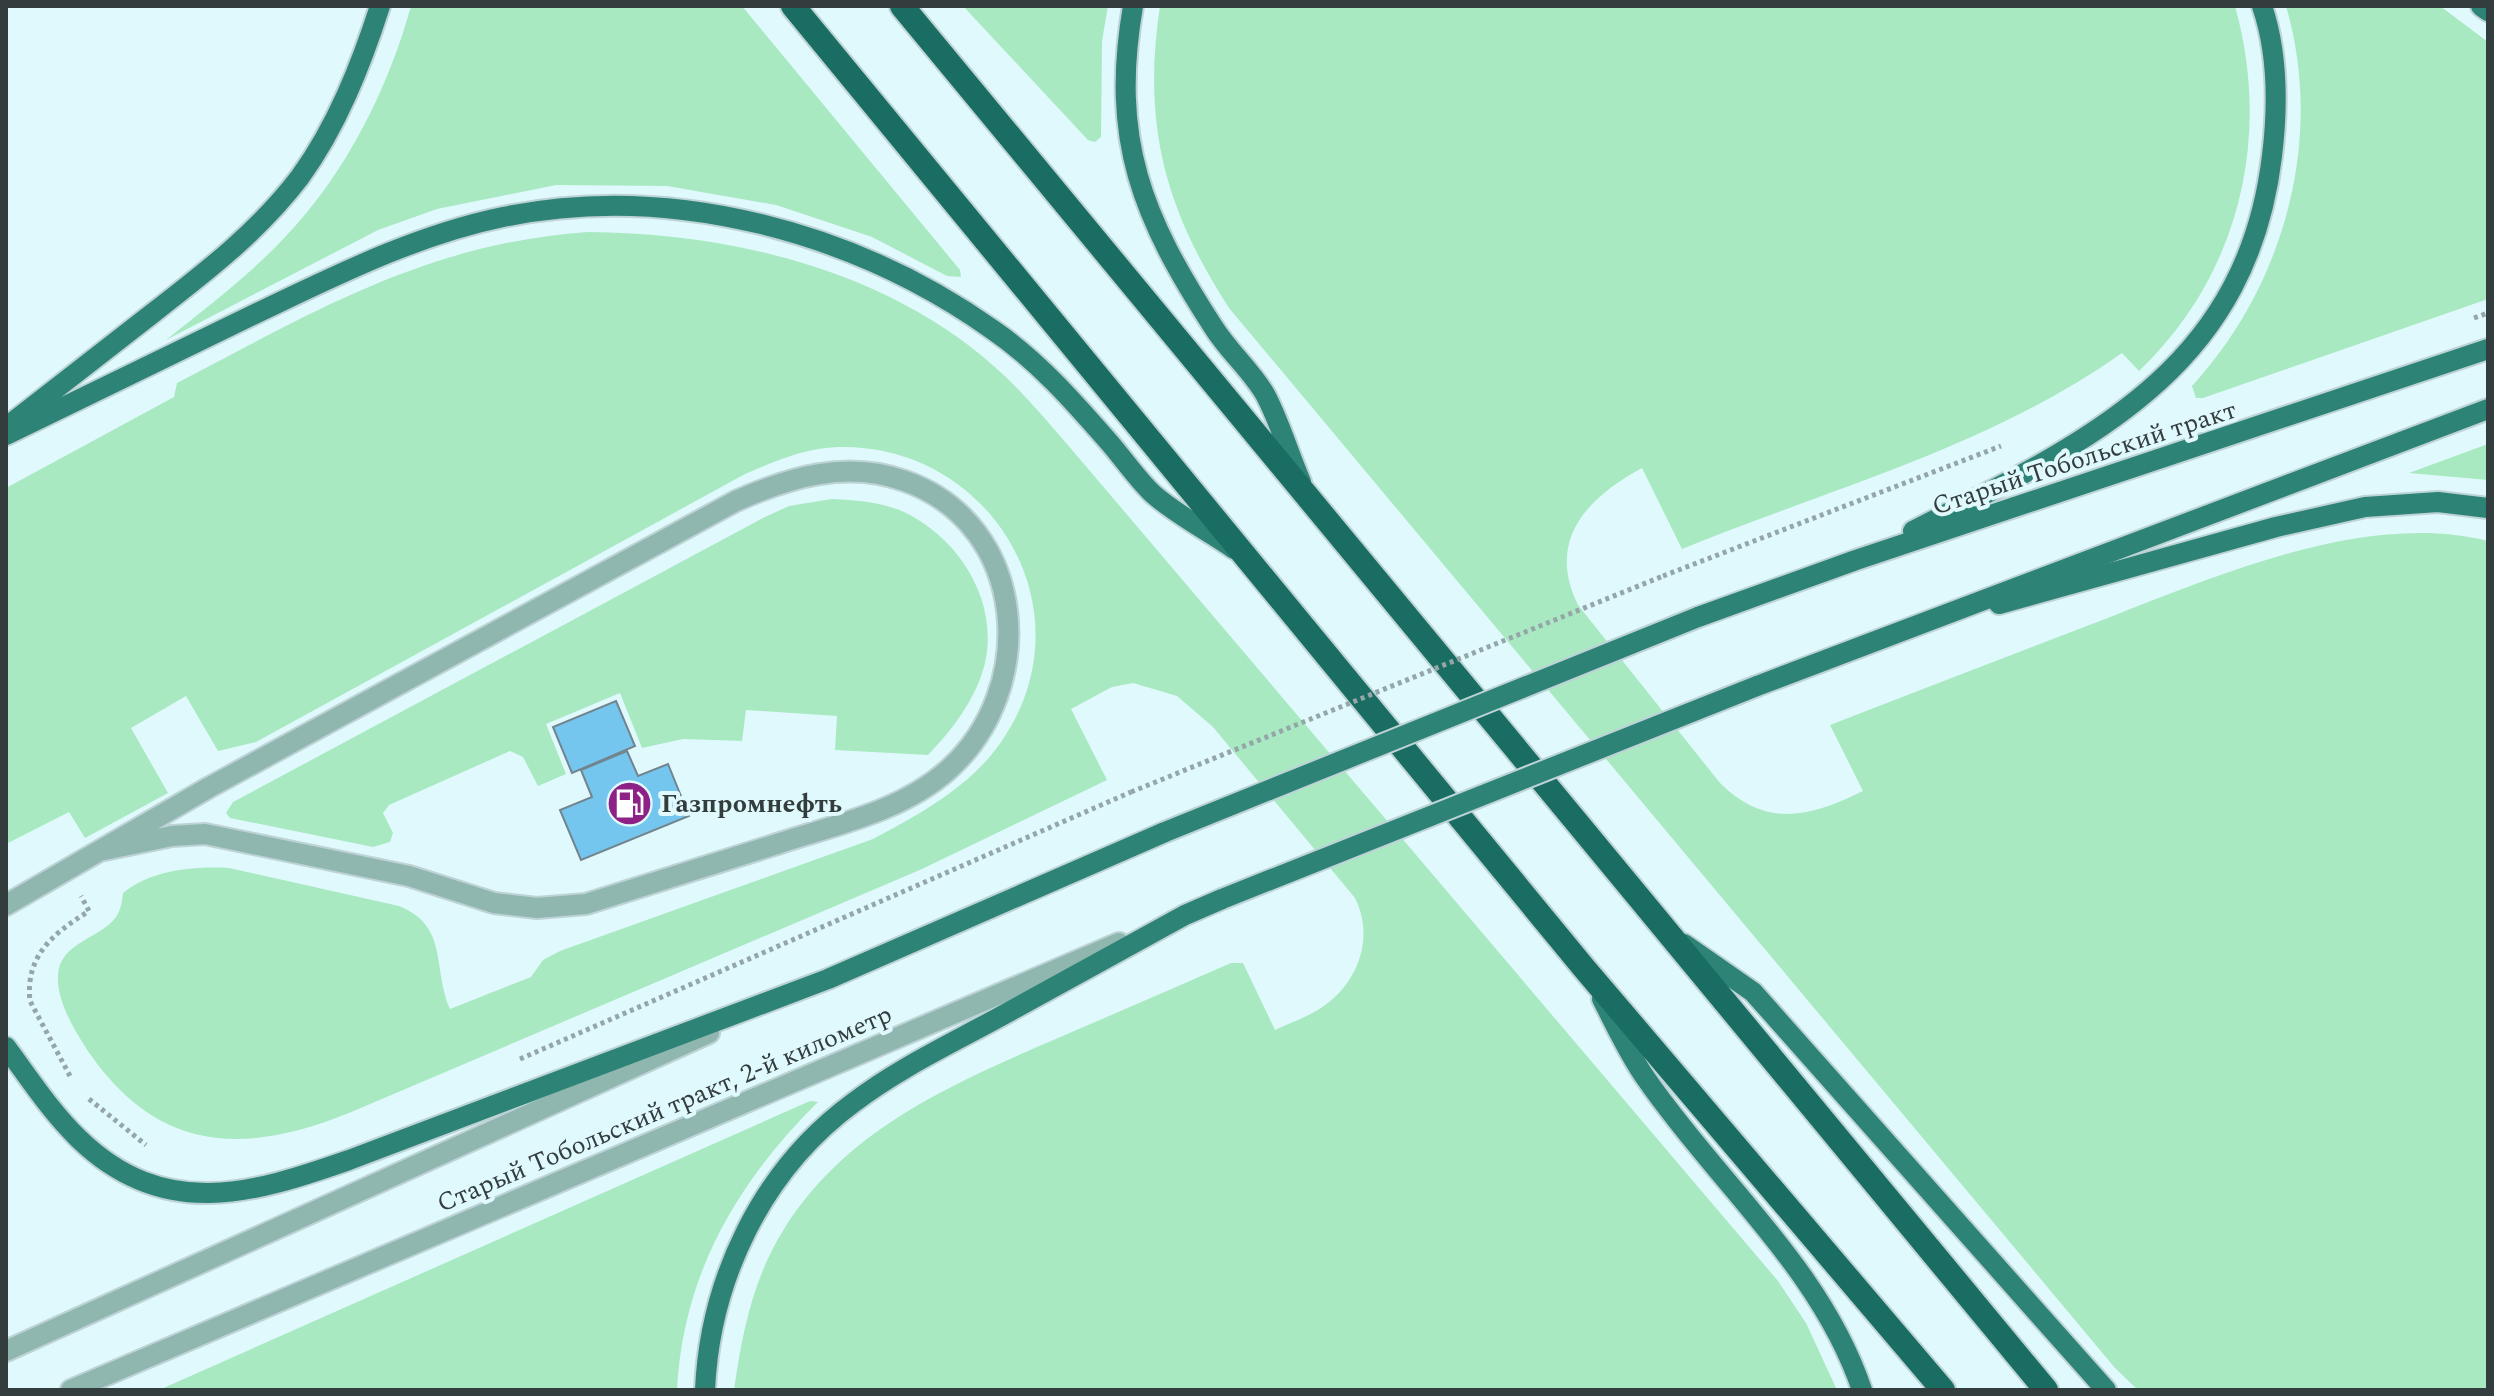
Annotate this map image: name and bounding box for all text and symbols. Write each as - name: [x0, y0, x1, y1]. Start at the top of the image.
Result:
- street label: Старый Тобольский тракт: [1927, 390, 2242, 526]
- fuel station icon: Газпромнефть: [606, 779, 654, 827]
- place label: Газпромнефть: [661, 784, 842, 824]
- street label: Старый Тобольский тракт, 2-й километр: [431, 995, 898, 1223]

